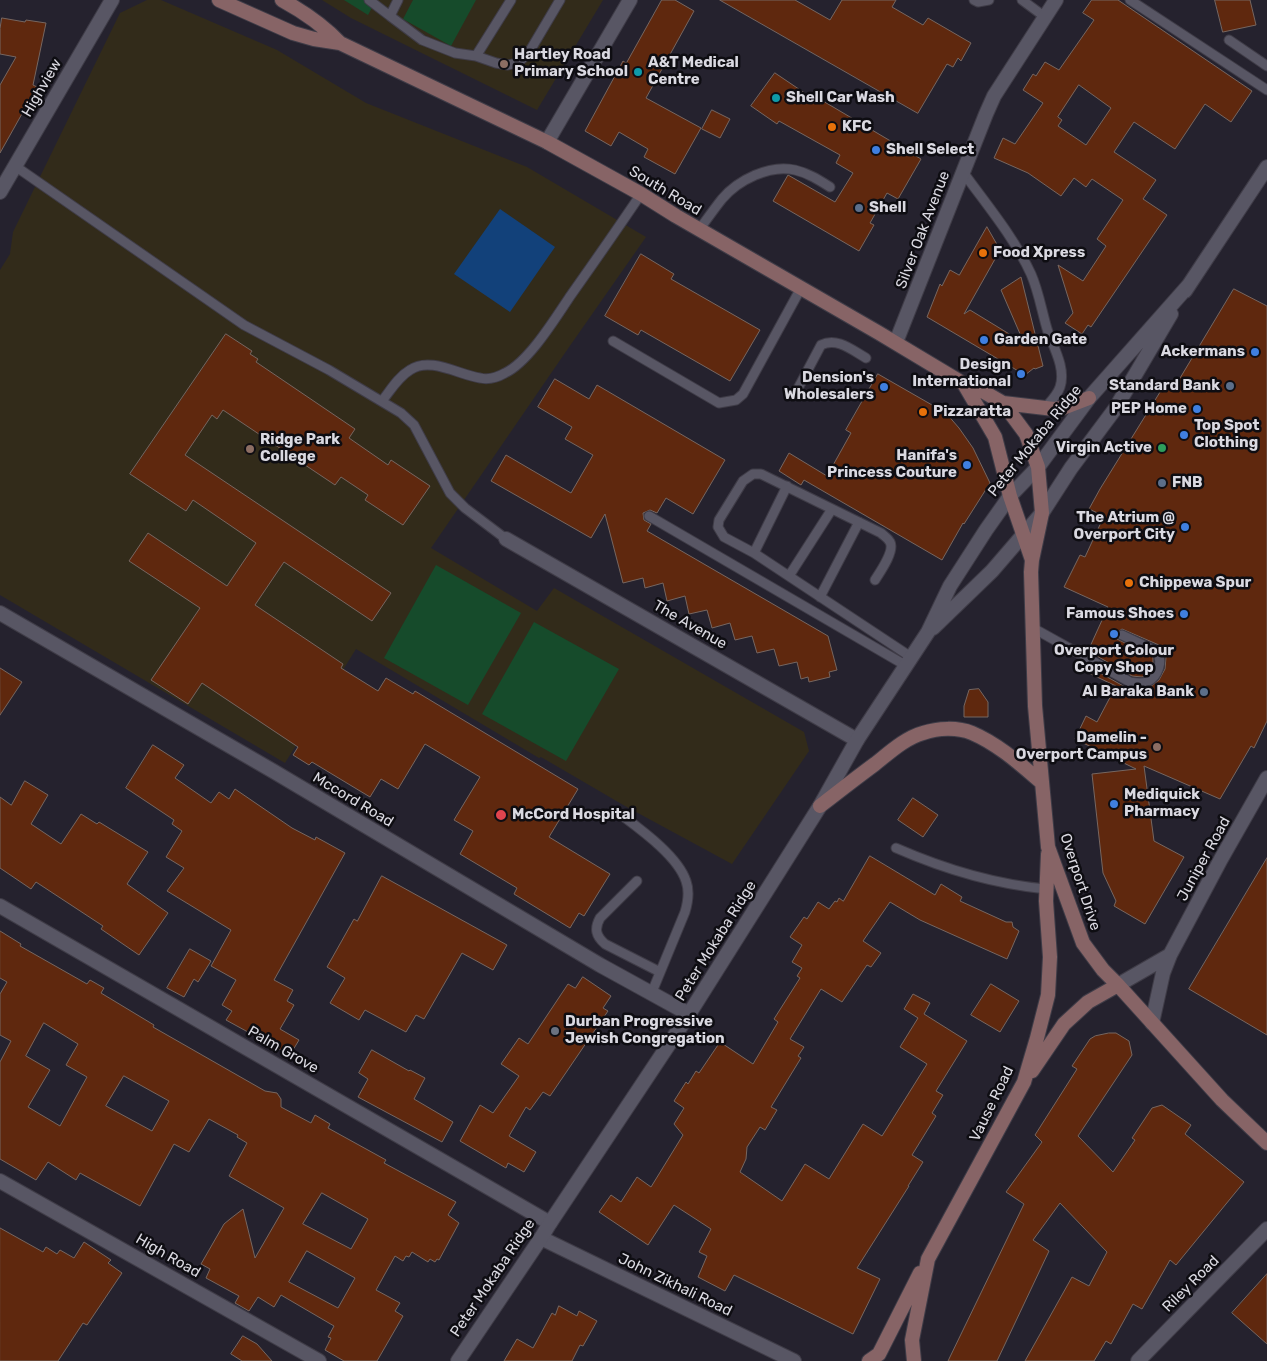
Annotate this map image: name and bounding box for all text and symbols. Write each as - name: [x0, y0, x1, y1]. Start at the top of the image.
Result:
- place label: Hartley Road Primary School: [514, 46, 628, 81]
- place label: A&T Medical Centre: [648, 54, 739, 89]
- street label: Highview: [18, 56, 66, 120]
- marker: Hartley Road Primary School: [498, 58, 510, 70]
- marker: A&T Medical Centre: [632, 66, 644, 78]
- place label: Shell Car Wash: [786, 89, 895, 107]
- marker: Shell Car Wash: [770, 92, 782, 104]
- place label: KFC: [842, 118, 872, 136]
- marker: KFC: [826, 121, 838, 133]
- place label: Shell Select: [886, 141, 974, 159]
- marker: Shell Select: [870, 144, 882, 156]
- street label: South Road: [626, 162, 704, 220]
- street label: Silver Oak Avenue: [892, 169, 954, 291]
- place label: Shell: [869, 199, 906, 217]
- marker: Shell: [853, 202, 865, 214]
- place label: Food Xpress: [993, 244, 1085, 262]
- marker: Food Xpress: [977, 247, 989, 259]
- place label: Garden Gate: [994, 331, 1087, 349]
- marker: Garden Gate: [978, 334, 990, 346]
- place label: Ackermans: [1161, 343, 1245, 361]
- marker: Ackermans: [1249, 346, 1261, 358]
- place label: Design International: [912, 356, 1011, 391]
- marker: Design International: [1015, 368, 1027, 380]
- place label: Dension's Wholesalers: [784, 369, 874, 404]
- place label: Standard Bank: [1109, 377, 1220, 395]
- marker: Standard Bank: [1224, 380, 1236, 392]
- marker: Dension's Wholesalers: [878, 381, 890, 393]
- street label: Peter Mokaba Ridge: [984, 382, 1086, 500]
- place label: PEP Home: [1111, 400, 1187, 418]
- place label: Pizzaratta: [933, 403, 1011, 421]
- marker: PEP Home: [1191, 403, 1203, 415]
- marker: Pizzaratta: [917, 406, 929, 418]
- place label: Top Spot Clothing: [1194, 417, 1259, 452]
- marker: Top Spot Clothing: [1178, 429, 1190, 441]
- place label: Ridge Park College: [260, 431, 340, 466]
- place label: Virgin Active: [1056, 439, 1152, 457]
- marker: Virgin Active: [1156, 442, 1168, 454]
- marker: Ridge Park College: [244, 443, 256, 455]
- place label: Hanifa's Princess Couture: [827, 447, 957, 482]
- marker: Hanifa's Princess Couture: [961, 459, 973, 471]
- place label: FNB: [1172, 474, 1203, 492]
- marker: FNB: [1156, 477, 1168, 489]
- place label: The Atrium @ Overport City: [1074, 509, 1175, 544]
- marker: The Atrium @ Overport City: [1179, 521, 1191, 533]
- place label: Chippewa Spur: [1139, 574, 1251, 592]
- marker: Chippewa Spur: [1123, 577, 1135, 589]
- street label: The Avenue: [650, 597, 730, 653]
- place label: Famous Shoes: [1066, 605, 1174, 623]
- marker: Famous Shoes: [1178, 608, 1190, 620]
- marker: Overport Colour Copy Shop: [1108, 628, 1120, 640]
- place label: Overport Colour Copy Shop: [1054, 642, 1174, 677]
- place label: Al Baraka Bank: [1082, 683, 1194, 701]
- marker: Al Baraka Bank: [1198, 686, 1210, 698]
- place label: Damelin - Overport Campus: [1016, 729, 1147, 764]
- marker: Damelin - Overport Campus: [1151, 741, 1163, 753]
- street label: Mccord Road: [309, 769, 397, 831]
- place label: Mediquick Pharmacy: [1124, 786, 1200, 821]
- marker: Mediquick Pharmacy: [1108, 798, 1120, 810]
- place label: McCord Hospital: [512, 806, 635, 824]
- marker: McCord Hospital: [494, 808, 508, 822]
- street label: Juniper Road: [1173, 814, 1235, 904]
- street label: Overport Drive: [1056, 831, 1104, 933]
- street label: Peter Mokaba Ridge: [672, 877, 760, 1005]
- place label: Durban Progressive Jewish Congregation: [565, 1013, 725, 1048]
- street label: Palm Grove: [244, 1022, 322, 1078]
- marker: Durban Progressive Jewish Congregation: [549, 1025, 561, 1037]
- street label: Vause Road: [966, 1063, 1018, 1145]
- street label: Peter Mokaba Ridge: [447, 1216, 539, 1340]
- street label: High Road: [132, 1230, 204, 1282]
- street label: John Zikhali Road: [615, 1250, 735, 1320]
- street label: Riley Road: [1159, 1252, 1223, 1316]

